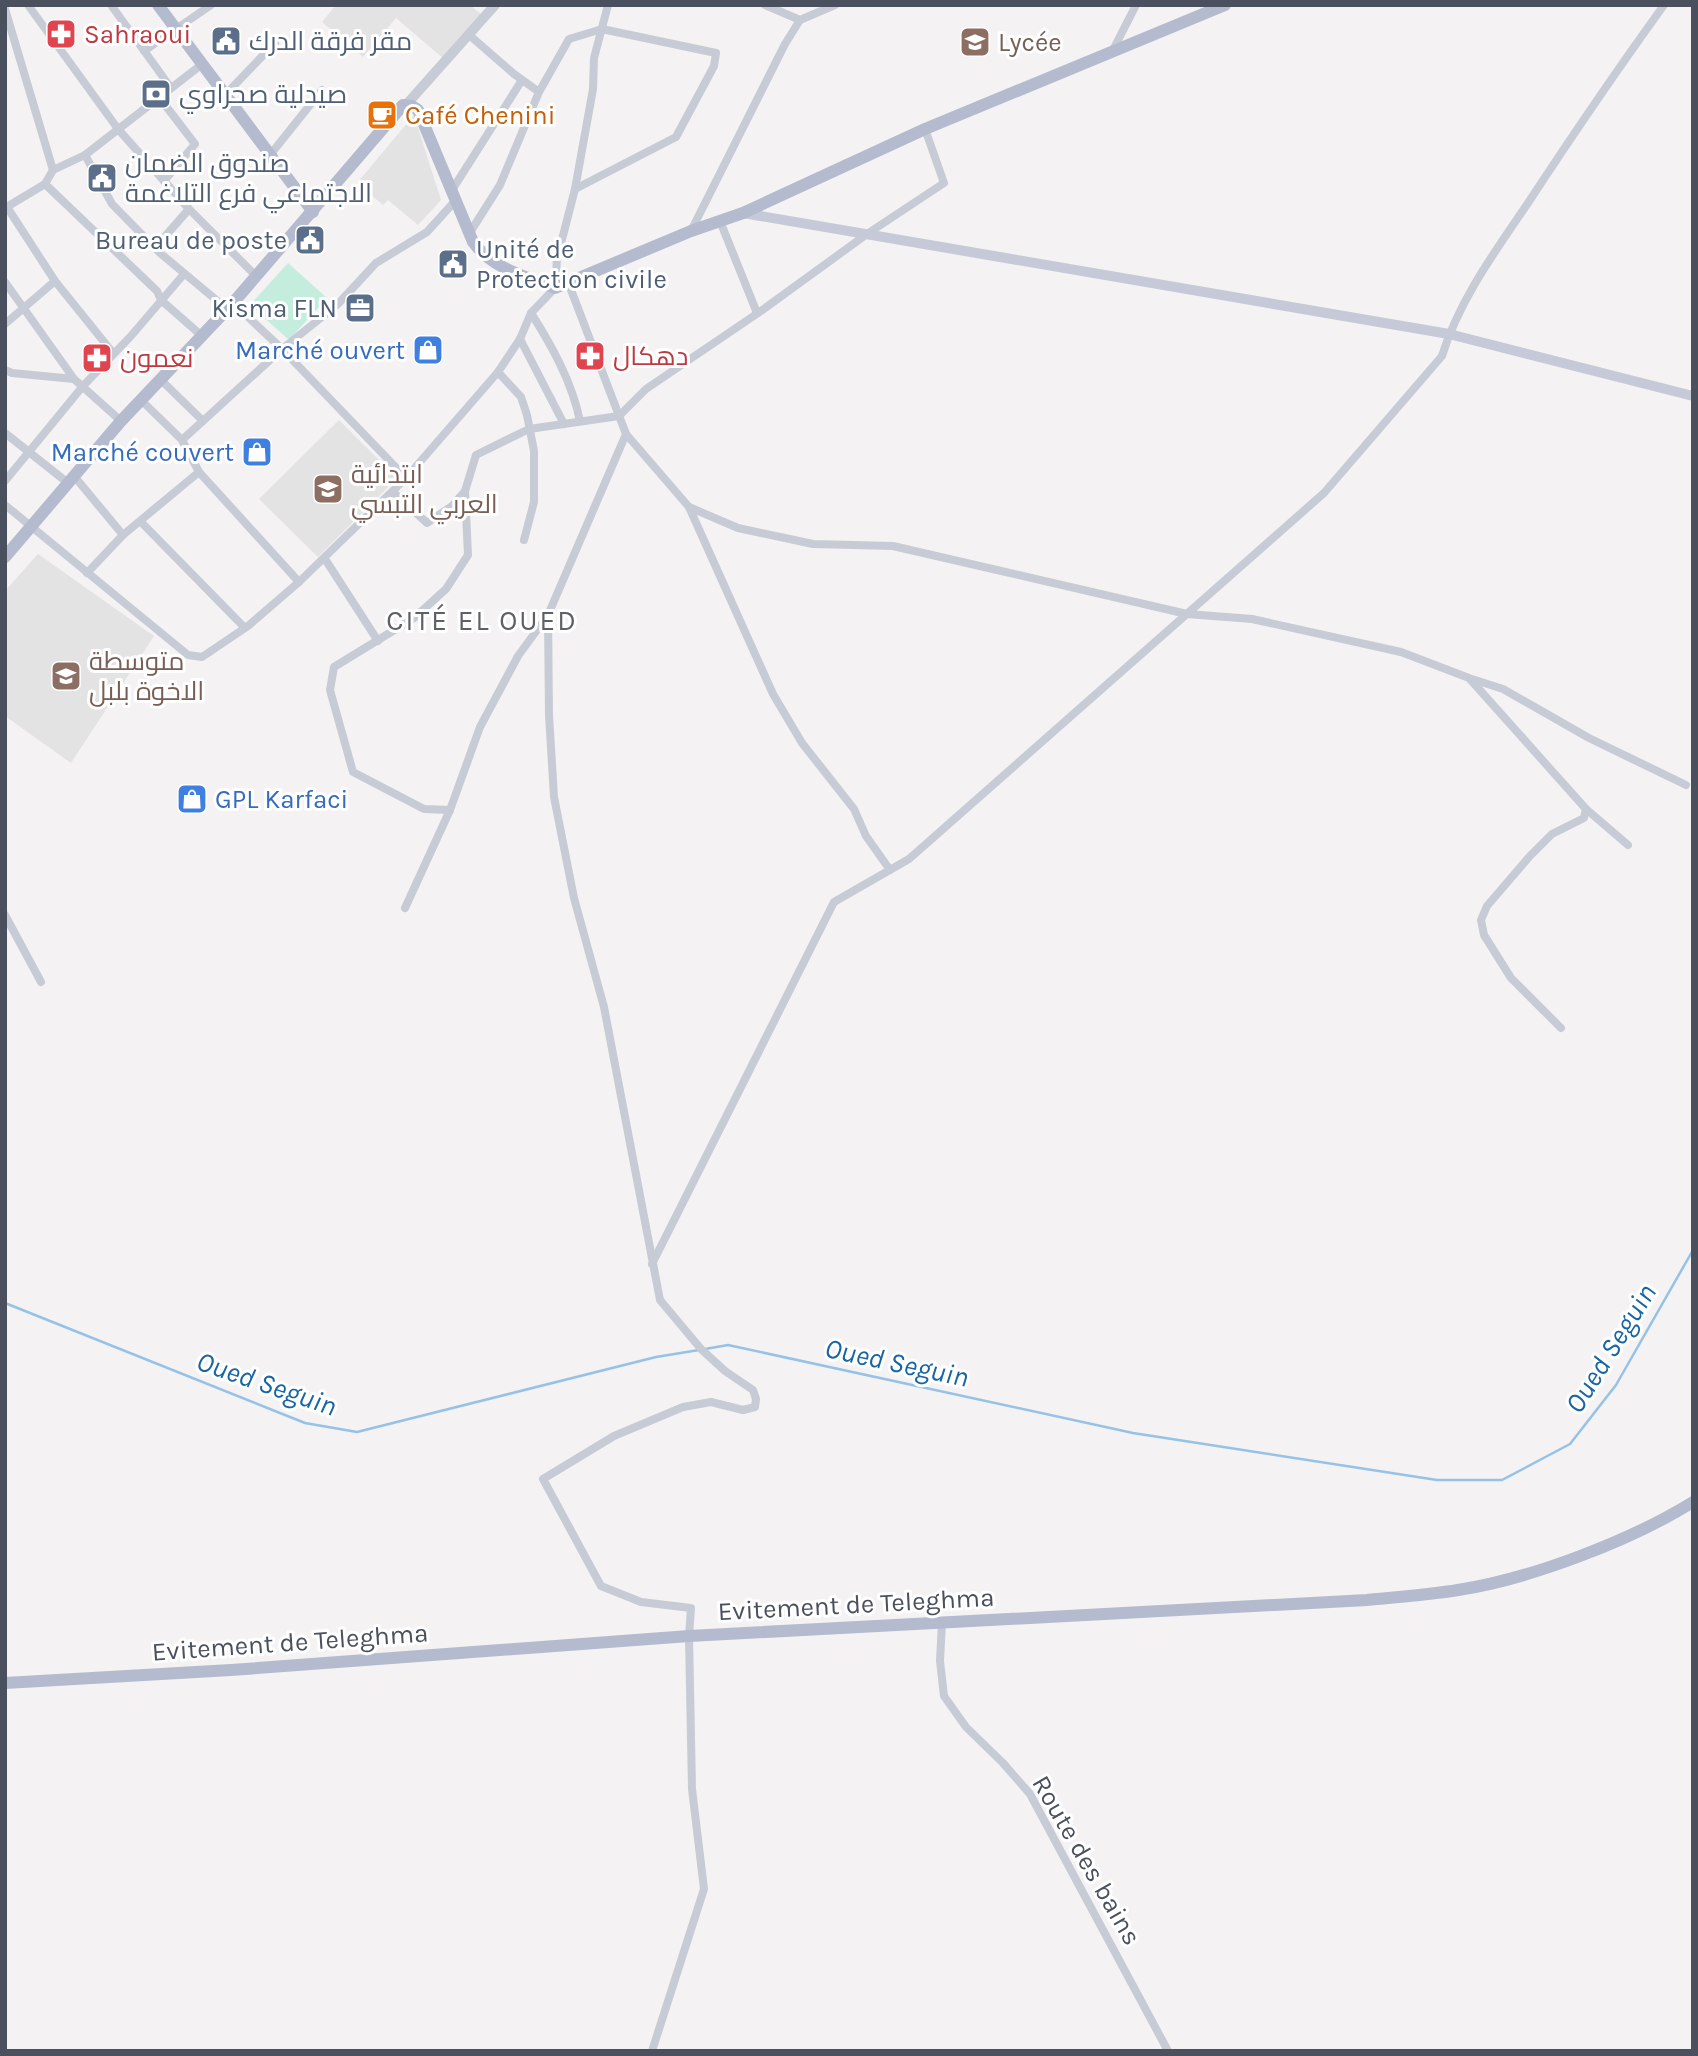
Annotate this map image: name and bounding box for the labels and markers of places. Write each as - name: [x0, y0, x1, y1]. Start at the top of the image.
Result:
- pharmacy icon: Sahraoui: [44, 17, 78, 51]
- place label: Sahraoui: [84, 19, 191, 50]
- public building icon: مقر فرقة الدرك: [209, 24, 243, 58]
- school or university icon: Lycée: [958, 25, 992, 59]
- place label: مقر فرقة الدرك: [249, 26, 412, 57]
- place label: Lycée: [998, 27, 1062, 58]
- bank icon: صيدلية صحراوي: [139, 77, 173, 111]
- place label: صيدلية صحراوي: [179, 79, 347, 114]
- cafe icon: Café Chenini: [365, 98, 399, 132]
- place label: Café Chenini: [405, 100, 556, 131]
- place label: صندوق الضمان الاجتماعي فرع التلاغمة: [125, 148, 372, 214]
- public building icon: صندوق الضمان الاجتماعي فرع التلاغمة: [85, 161, 119, 195]
- public building icon: Bureau de poste: [293, 223, 327, 257]
- place label: Bureau de poste: [95, 225, 287, 256]
- place label: Unité de Protection civile: [476, 234, 667, 295]
- public building icon: Unité de Protection civile: [436, 247, 470, 281]
- office icon: Kisma FLN: [343, 291, 377, 325]
- place label: Kisma FLN: [211, 293, 337, 324]
- shop icon: Marché ouvert: [411, 333, 445, 367]
- place label: Marché ouvert: [235, 335, 405, 366]
- pharmacy icon: دهكال: [573, 339, 607, 373]
- pharmacy icon: نعمون: [80, 341, 114, 375]
- place label: دهكال: [613, 341, 688, 372]
- place label: نعمون: [120, 343, 193, 374]
- shop icon: Marché couvert: [240, 435, 274, 469]
- place label: Marché couvert: [51, 437, 234, 468]
- place label: ابتدائية العربي التبسي: [351, 459, 498, 525]
- school or university icon: ابتدائية العربي التبسي: [311, 472, 345, 506]
- place label: متوسطة الاخوة بلبل: [89, 646, 204, 707]
- school or university icon: متوسطة الاخوة بلبل: [49, 659, 83, 693]
- shop icon: GPL Karfaci: [175, 782, 209, 816]
- place label: GPL Karfaci: [215, 784, 348, 815]

